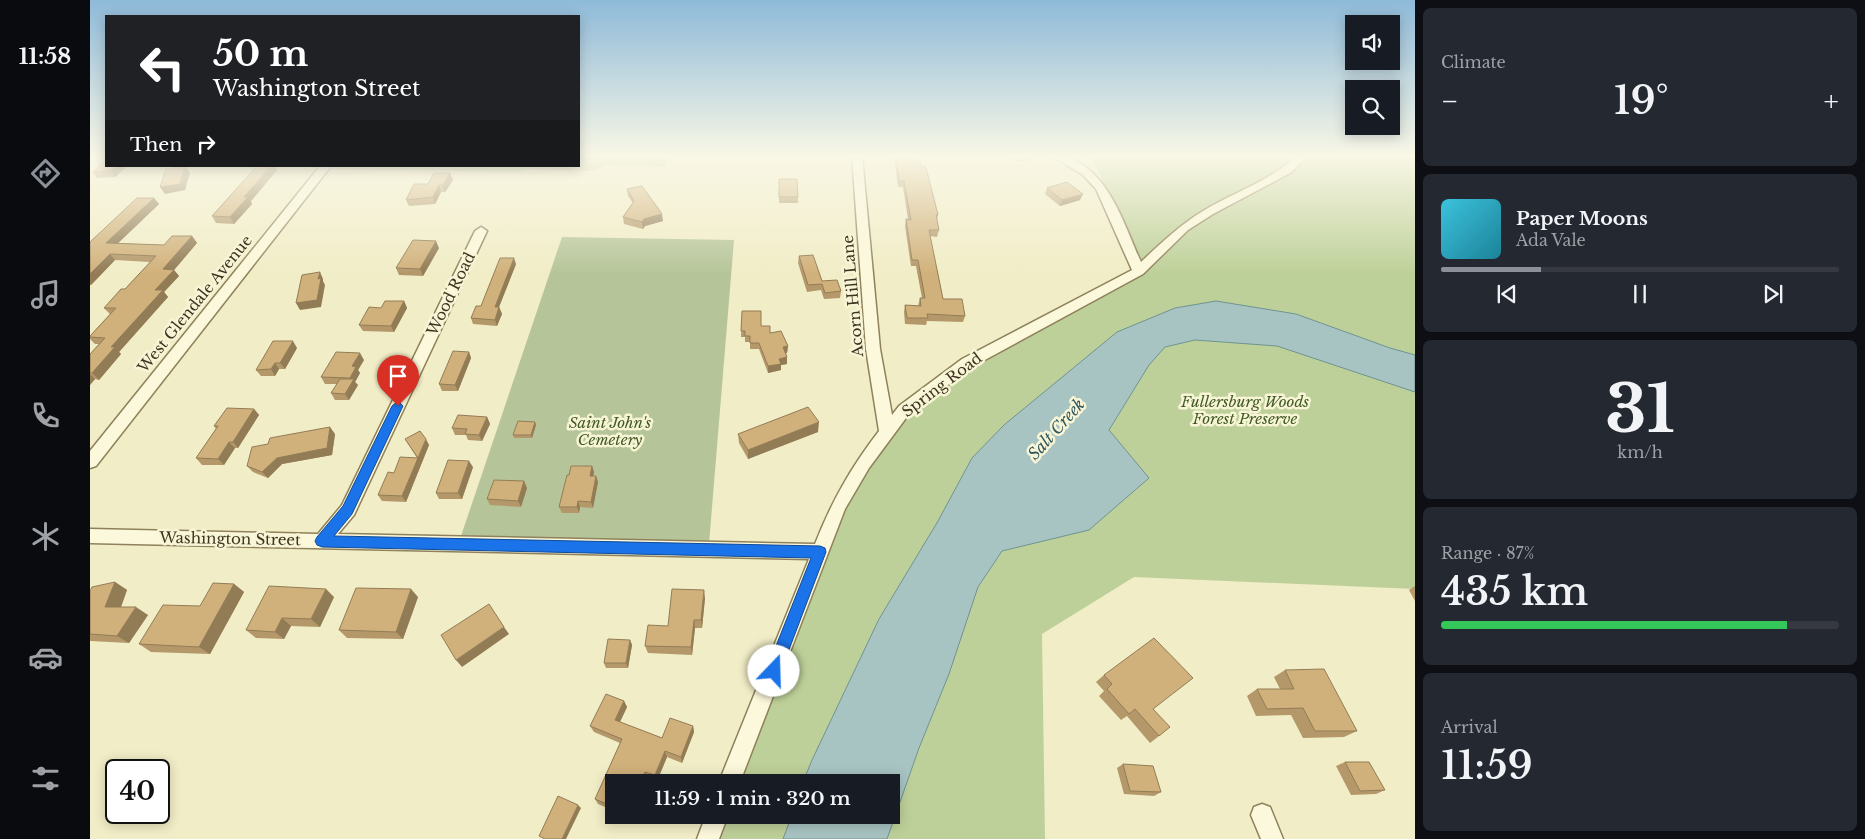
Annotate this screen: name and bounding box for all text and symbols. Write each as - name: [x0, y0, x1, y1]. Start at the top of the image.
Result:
- map controls: [1345, 15, 1400, 135]
- button: sound: [1345, 15, 1400, 70]
- text: 50 m: [213, 32, 308, 75]
- icon: left: [130, 35, 195, 100]
- text: 11:58: [19, 43, 71, 70]
- text: Climate: [1441, 52, 1506, 72]
- text: Washington Street: [213, 75, 420, 102]
- text: 19°: [1614, 77, 1669, 124]
- button: search: [1345, 80, 1400, 135]
- text: −: [1441, 84, 1459, 119]
- text: +: [1824, 84, 1839, 119]
- icon: right: [192, 130, 220, 158]
- text: Then: [130, 133, 182, 156]
- icon: directions: [28, 156, 63, 191]
- text: Paper Moons: [1516, 207, 1648, 230]
- text: Ada Vale: [1516, 230, 1586, 250]
- street label: West Glendale Avenue: [133, 231, 256, 377]
- street label: Acorn Hill Lane: [838, 234, 867, 359]
- street label: Wood Road: [422, 249, 479, 339]
- icon: music: [28, 277, 63, 312]
- icon: previous: [1493, 280, 1521, 308]
- icon: pause: [1626, 280, 1654, 308]
- icon: next: [1759, 280, 1787, 308]
- street label: Spring Road: [898, 348, 986, 421]
- pin: [377, 355, 419, 406]
- icon: arrive: [384, 362, 412, 390]
- text: 31: [1605, 369, 1675, 450]
- park label: Fullersburg Woods Forest Preserve: [1180, 392, 1309, 428]
- water label: Salt Creek: [1023, 394, 1089, 464]
- icon: phone: [28, 398, 63, 433]
- park label: Saint John's Cemetery: [569, 413, 652, 449]
- text: km/h: [1617, 442, 1663, 462]
- icon: climate: [28, 519, 63, 554]
- street label: Washington Street: [158, 528, 301, 549]
- text: Range · 87%: [1441, 543, 1534, 563]
- text: 435 km: [1441, 568, 1588, 615]
- icon: car: [28, 640, 63, 675]
- position arrow: [747, 644, 799, 696]
- text: Arrival: [1441, 717, 1498, 737]
- text: 11:59: [1441, 742, 1533, 789]
- speed limit sign: 40: [105, 759, 170, 824]
- icon: filters: [28, 761, 63, 796]
- text: 11:59 · 1 min · 320 m: [654, 787, 851, 810]

